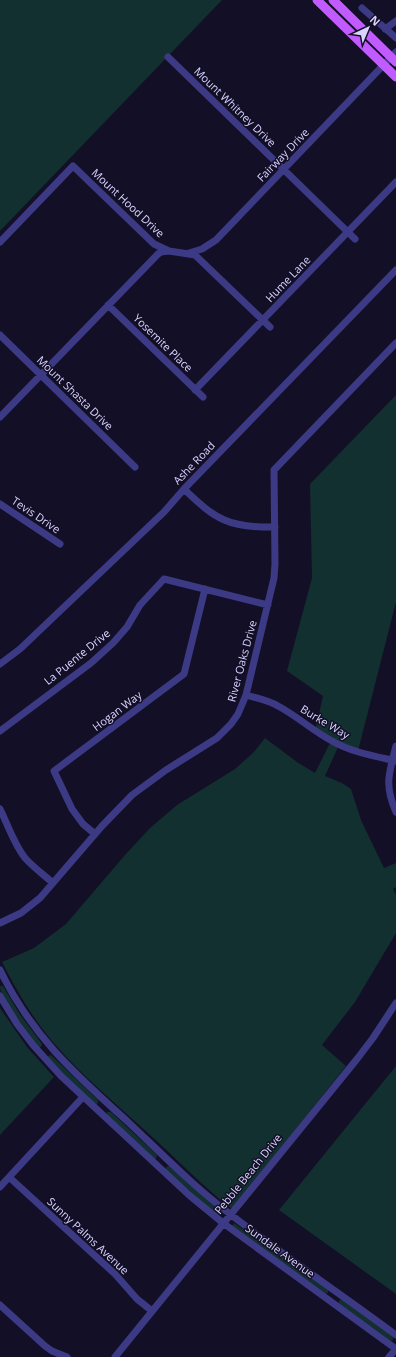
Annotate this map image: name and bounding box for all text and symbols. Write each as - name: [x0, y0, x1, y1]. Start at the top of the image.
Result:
- north arrow: [348, 8, 388, 48]
- text: N: [367, 12, 384, 29]
- street label: Mount Whitney Drive: [191, 64, 280, 150]
- street label: Fairway Drive: [253, 125, 312, 185]
- street label: Mount Hood Drive: [89, 165, 168, 240]
- street label: Hume Lane: [262, 252, 313, 305]
- street label: Yosemite Place: [130, 310, 196, 375]
- street label: Mount Shasta Drive: [34, 352, 117, 433]
- street label: Ashe Road: [169, 438, 218, 487]
- street label: Tevis Drive: [9, 493, 63, 536]
- street label: River Oaks Drive: [223, 618, 260, 703]
- street label: La Puente Drive: [41, 625, 113, 688]
- street label: Hogan Way: [89, 687, 145, 734]
- street label: Burke Way: [298, 701, 353, 742]
- street label: Pebble Beach Drive: [211, 1130, 285, 1217]
- street label: Sunny Palms Avenue: [44, 1194, 132, 1278]
- street label: Sundale Avenue: [243, 1220, 318, 1281]

